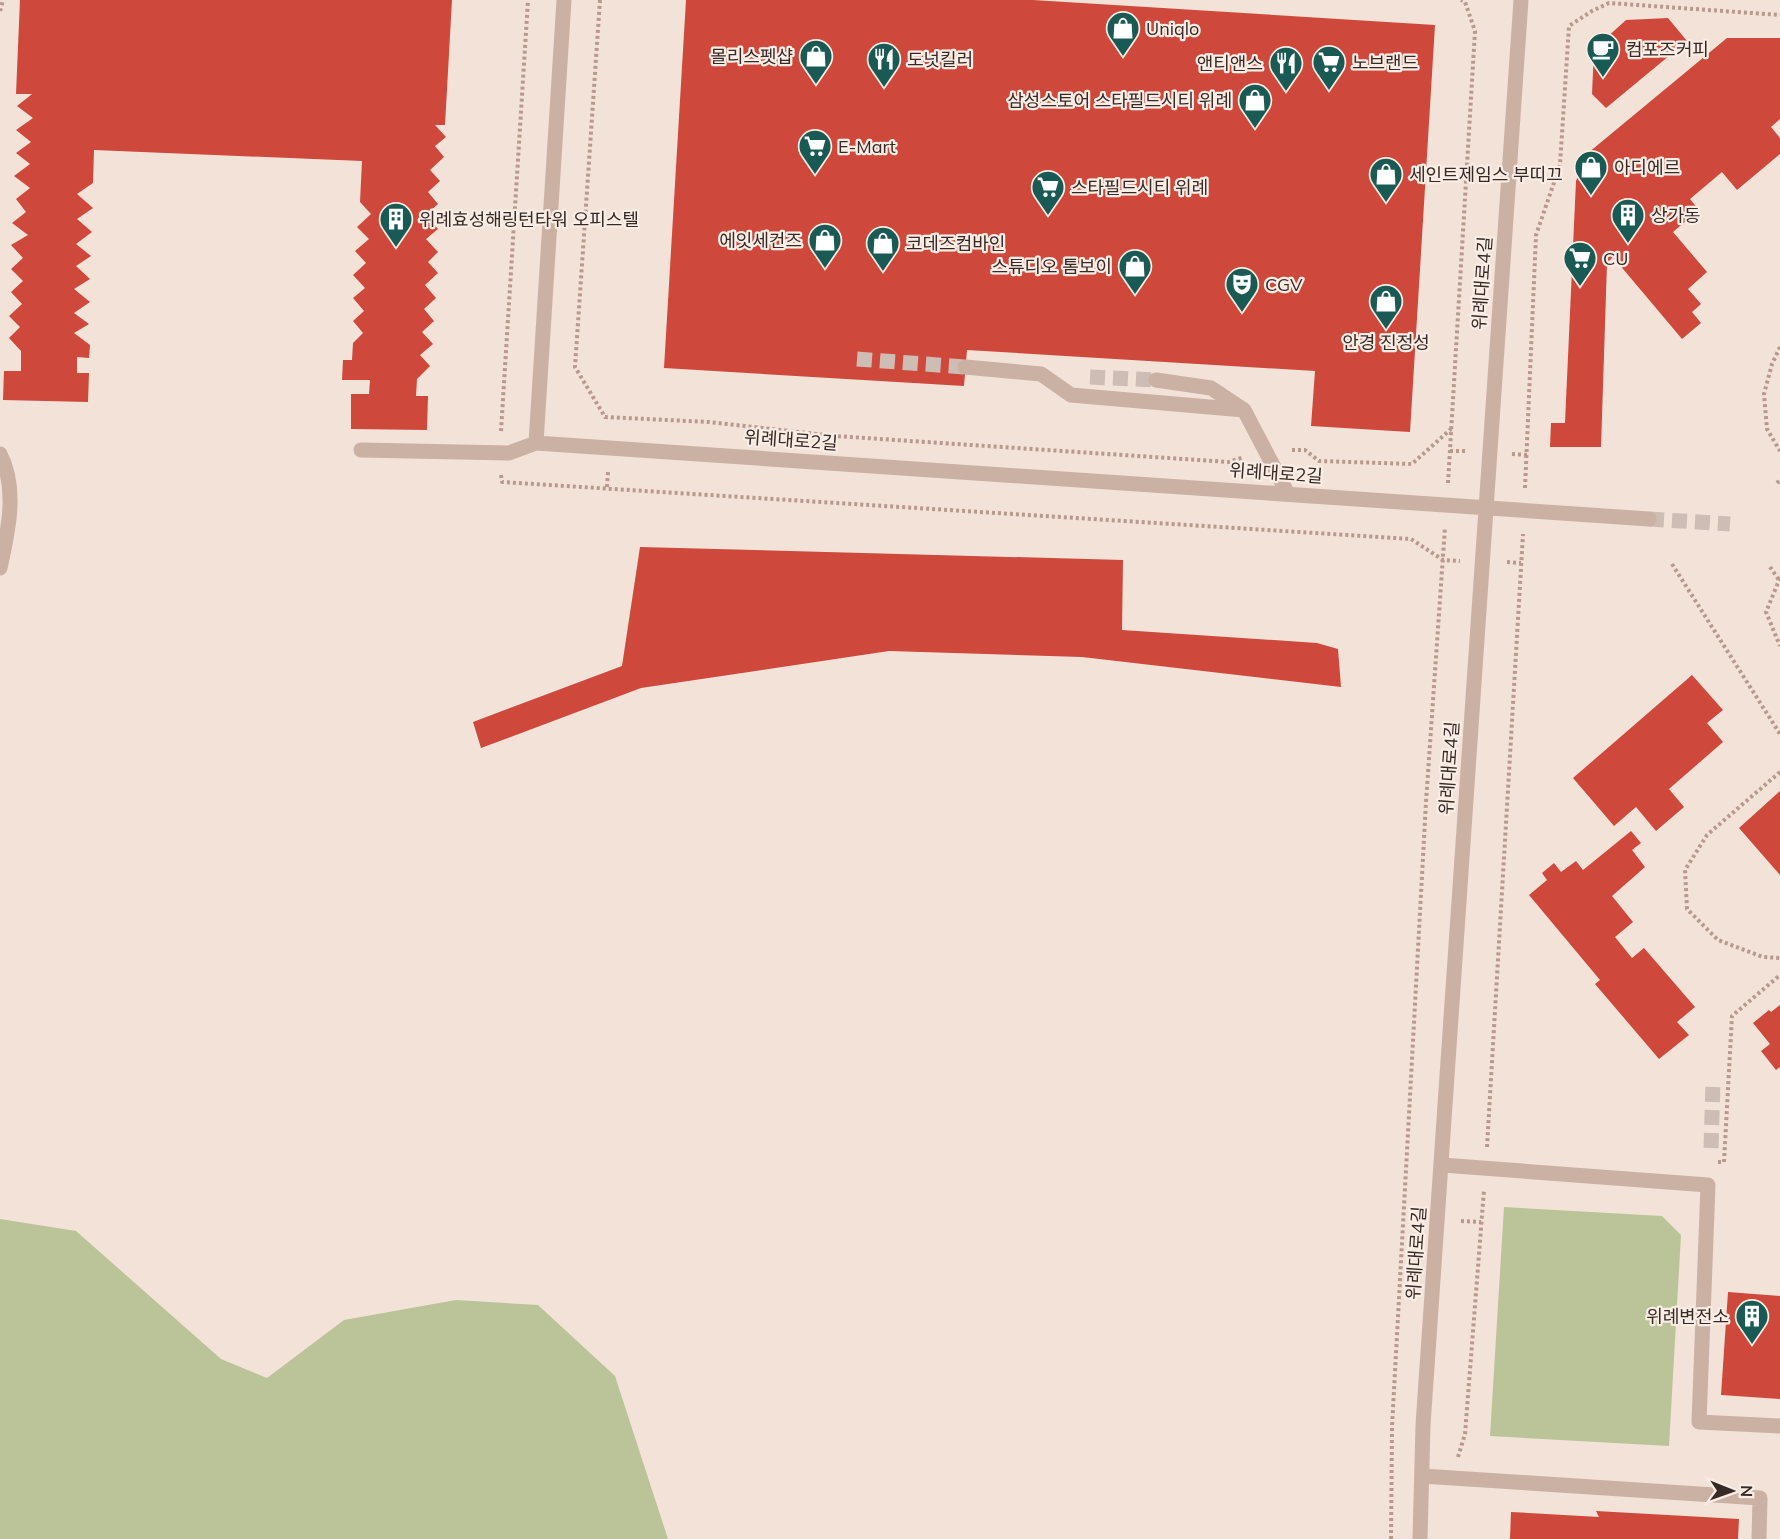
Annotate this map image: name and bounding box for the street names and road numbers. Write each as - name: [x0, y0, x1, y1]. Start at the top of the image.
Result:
- street label: 위례대로4길: [1467, 236, 1497, 330]
- street label: 위례대로2길: [744, 425, 838, 455]
- street label: 위례대로2길: [1229, 458, 1323, 488]
- street label: 위례대로4길: [1434, 721, 1464, 815]
- street label: 위례대로4길: [1401, 1206, 1431, 1300]

